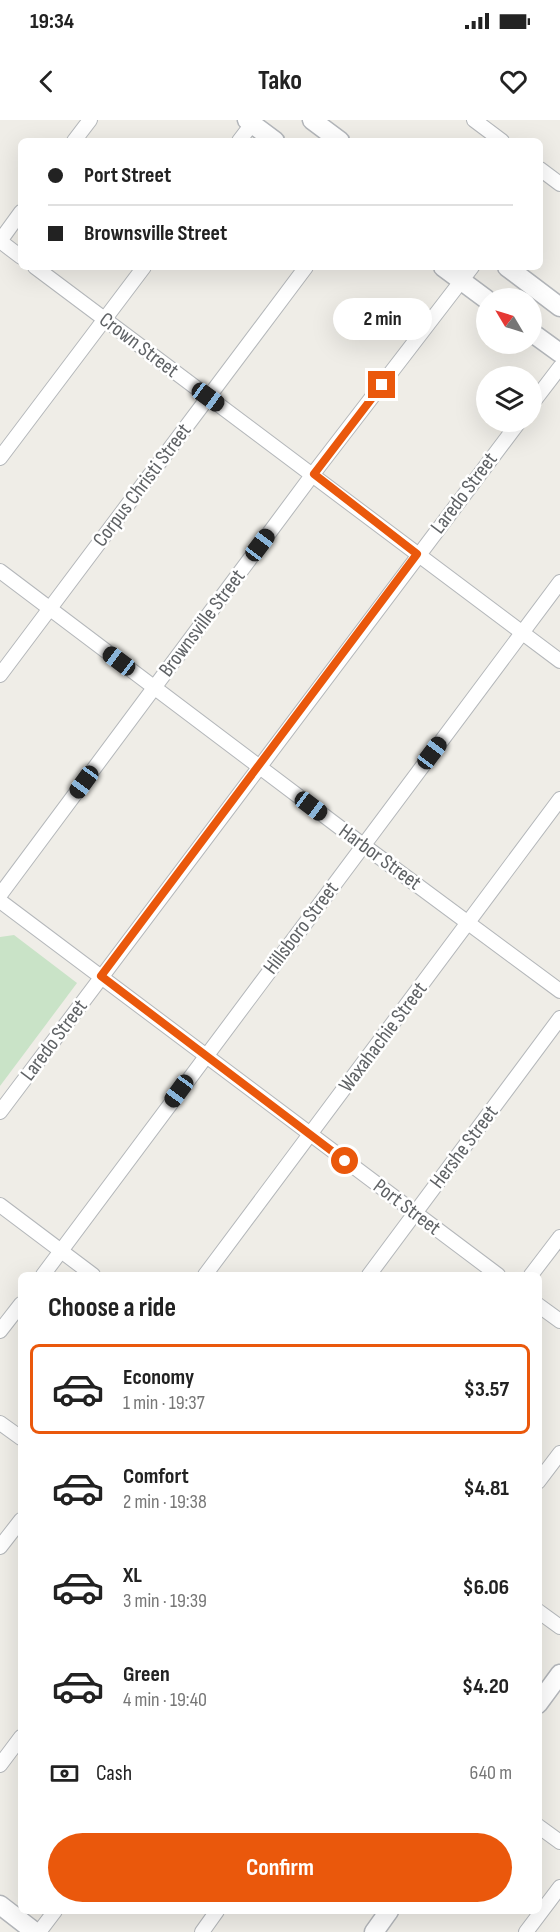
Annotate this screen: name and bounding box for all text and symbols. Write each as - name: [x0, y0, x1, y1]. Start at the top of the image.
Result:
- text: 19:34: [30, 8, 74, 35]
- icon: back: [30, 65, 63, 98]
- text: Tako: [258, 65, 302, 97]
- icon: heart: [497, 65, 530, 98]
- text: Port Street: [84, 162, 171, 189]
- text: Brownsville Street: [84, 220, 227, 247]
- north arrow: [476, 288, 542, 354]
- map controls: [476, 288, 542, 432]
- callout: 2 min: [332, 298, 431, 340]
- street label: Crown Street: [94, 307, 184, 383]
- text: 2 min: [363, 307, 402, 331]
- button: layers: [476, 366, 542, 432]
- route end: [368, 371, 395, 398]
- car: [188, 379, 228, 415]
- street label: Corpus Christi Street: [88, 418, 196, 552]
- street label: Laredo Street: [425, 447, 503, 539]
- car: [242, 525, 278, 565]
- street label: Brownsville Street: [154, 564, 250, 682]
- car: [99, 643, 139, 679]
- car: [414, 733, 450, 773]
- car: [66, 762, 102, 802]
- car: [291, 788, 331, 824]
- street label: Harbor Street: [334, 819, 426, 895]
- street label: Hillsboro Street: [258, 877, 344, 979]
- street label: Waxahachie Street: [333, 977, 433, 1097]
- street label: Laredo Street: [15, 994, 93, 1086]
- car: [161, 1071, 197, 1111]
- street label: Hershe Street: [425, 1101, 503, 1193]
- route start: [331, 1147, 358, 1174]
- street label: Port Street: [368, 1174, 446, 1240]
- text: Choose a ride: [48, 1292, 176, 1324]
- icon: car: [51, 1362, 105, 1416]
- text: Economy: [123, 1364, 194, 1391]
- text: $3.57: [464, 1376, 509, 1403]
- text: 1 min · 19:37: [123, 1391, 205, 1415]
- icon: car: [51, 1461, 105, 1515]
- text: Comfort: [123, 1463, 189, 1490]
- text: $4.81: [464, 1475, 509, 1502]
- text: 2 min · 19:38: [123, 1490, 207, 1514]
- icon: car: [51, 1560, 105, 1614]
- text: XL: [123, 1562, 142, 1589]
- text: $6.06: [462, 1574, 509, 1601]
- text: 3 min · 19:39: [123, 1589, 207, 1613]
- icon: car: [51, 1659, 105, 1713]
- text: Green: [123, 1661, 170, 1688]
- text: $4.20: [462, 1673, 509, 1700]
- text: 4 min · 19:40: [123, 1688, 207, 1712]
- icon: cash: [48, 1757, 81, 1790]
- text: Cash: [96, 1760, 132, 1787]
- text: 640 m: [470, 1761, 512, 1785]
- button: Confirm: [48, 1833, 512, 1902]

